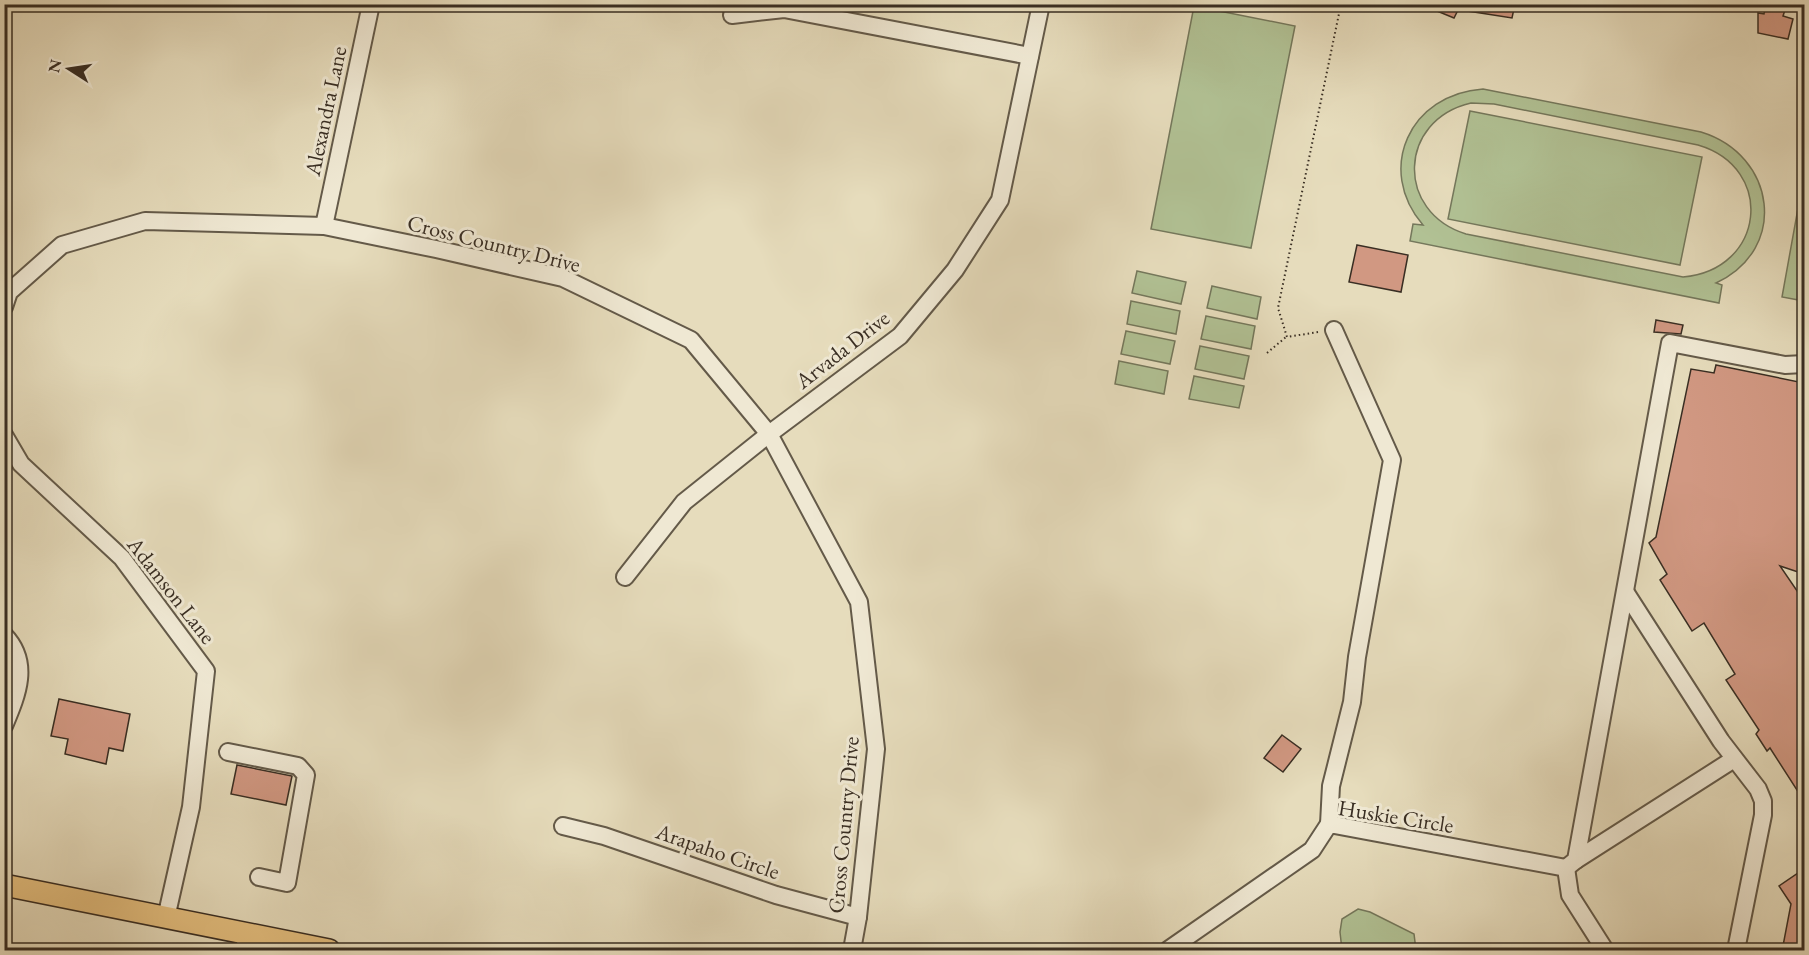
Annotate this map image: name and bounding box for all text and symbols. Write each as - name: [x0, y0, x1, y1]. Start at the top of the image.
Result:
- north arrow: [39, 39, 99, 99]
- street label: Alexandra Lane: [297, 43, 353, 180]
- text: N: [43, 57, 66, 75]
- street label: Cross Country Drive: [404, 208, 584, 279]
- street label: Arvada Drive: [788, 303, 896, 396]
- street label: Adamson Lane: [120, 530, 223, 650]
- street label: Cross Country Drive: [821, 735, 866, 915]
- street label: Huskie Circle: [1336, 793, 1456, 840]
- street label: Arapaho Circle: [651, 816, 784, 886]

